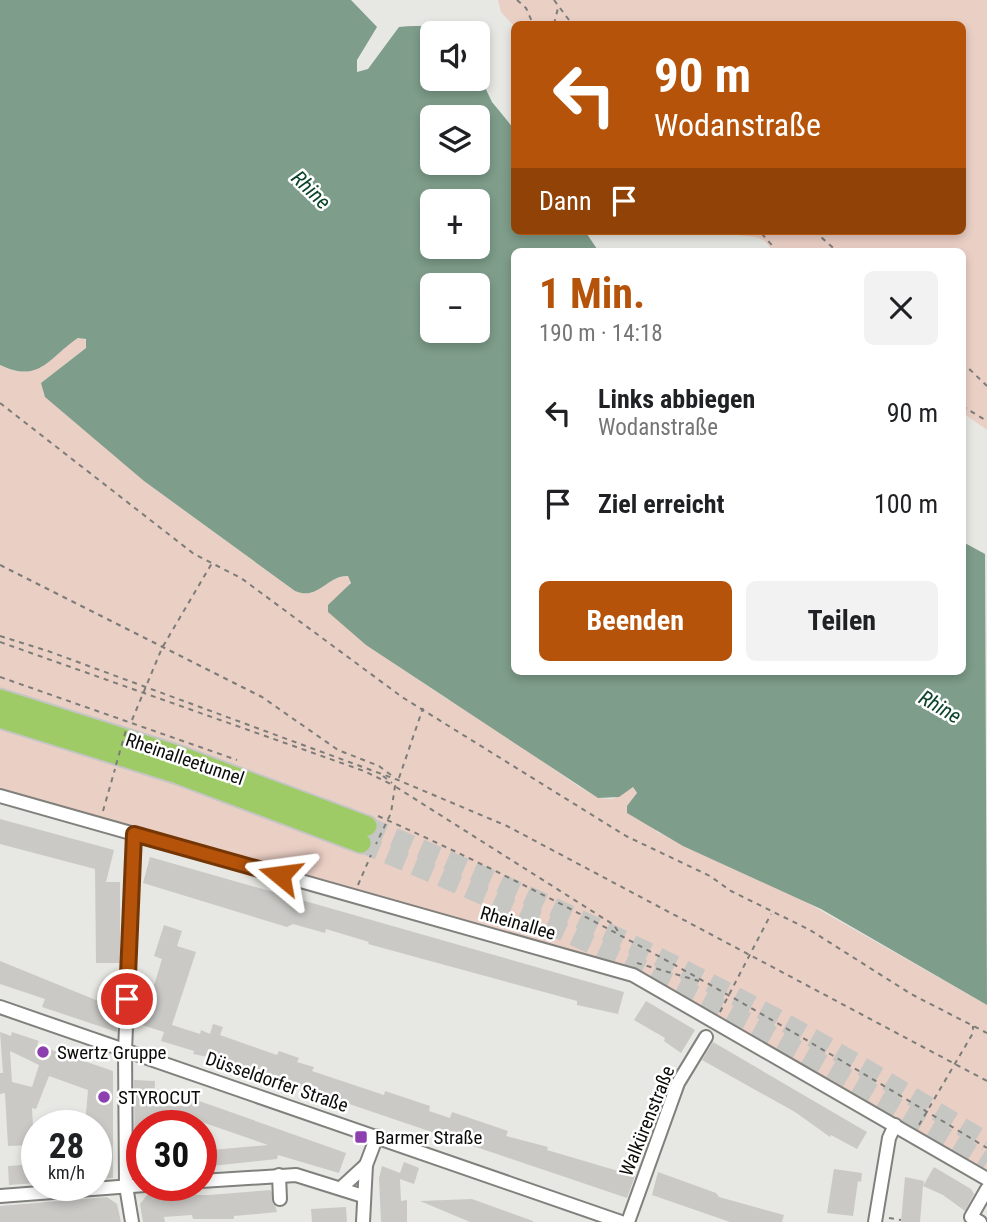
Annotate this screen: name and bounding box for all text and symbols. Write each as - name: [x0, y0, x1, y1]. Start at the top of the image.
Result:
- map controls: [420, 21, 490, 343]
- button: sound: [420, 21, 490, 91]
- text: 90 m: [654, 47, 751, 104]
- icon: left: [539, 49, 630, 140]
- button: layers: [420, 105, 490, 175]
- text: Wodanstraße: [654, 106, 821, 144]
- water label: Rhine: [287, 166, 335, 214]
- icon: arrive: [605, 182, 643, 220]
- text: Dann: [539, 186, 591, 216]
- button: +: [420, 189, 490, 259]
- text: 1 Min.: [539, 269, 645, 318]
- button: close: [864, 271, 938, 345]
- button: −: [420, 273, 490, 343]
- text: 190 m · 14:18: [539, 320, 663, 347]
- text: Links abbiegen: [598, 384, 755, 414]
- icon: left: [539, 394, 577, 432]
- text: 90 m: [887, 398, 938, 428]
- text: Wodanstraße: [598, 414, 718, 441]
- icon: arrive: [539, 485, 577, 523]
- text: Ziel erreicht: [598, 489, 724, 519]
- text: 100 m: [874, 489, 938, 519]
- button: Beenden: [539, 581, 732, 661]
- button: Teilen: [746, 581, 938, 661]
- water label: Rhine: [915, 685, 965, 729]
- street label: Rheinalleetunnel: [123, 728, 247, 790]
- position arrow: [243, 838, 317, 912]
- street label: Rheinallee: [478, 901, 558, 945]
- pin: [97, 969, 157, 1029]
- icon: arrive: [108, 980, 146, 1018]
- place label: Swertz Gruppe: [57, 1041, 167, 1064]
- marker: Swertz Gruppe: [35, 1044, 51, 1060]
- street label: Düsseldorfer Straße: [203, 1047, 351, 1117]
- street label: Walkürenstraße: [614, 1062, 680, 1179]
- place label: STYROCUT: [118, 1086, 201, 1109]
- marker: STYROCUT: [96, 1089, 112, 1105]
- speed limit sign: 30: [126, 1110, 217, 1201]
- text: 28: [49, 1126, 84, 1167]
- place label: Barmer Straße: [375, 1126, 483, 1149]
- marker: Barmer Straße: [353, 1129, 369, 1145]
- text: km/h: [48, 1162, 85, 1183]

